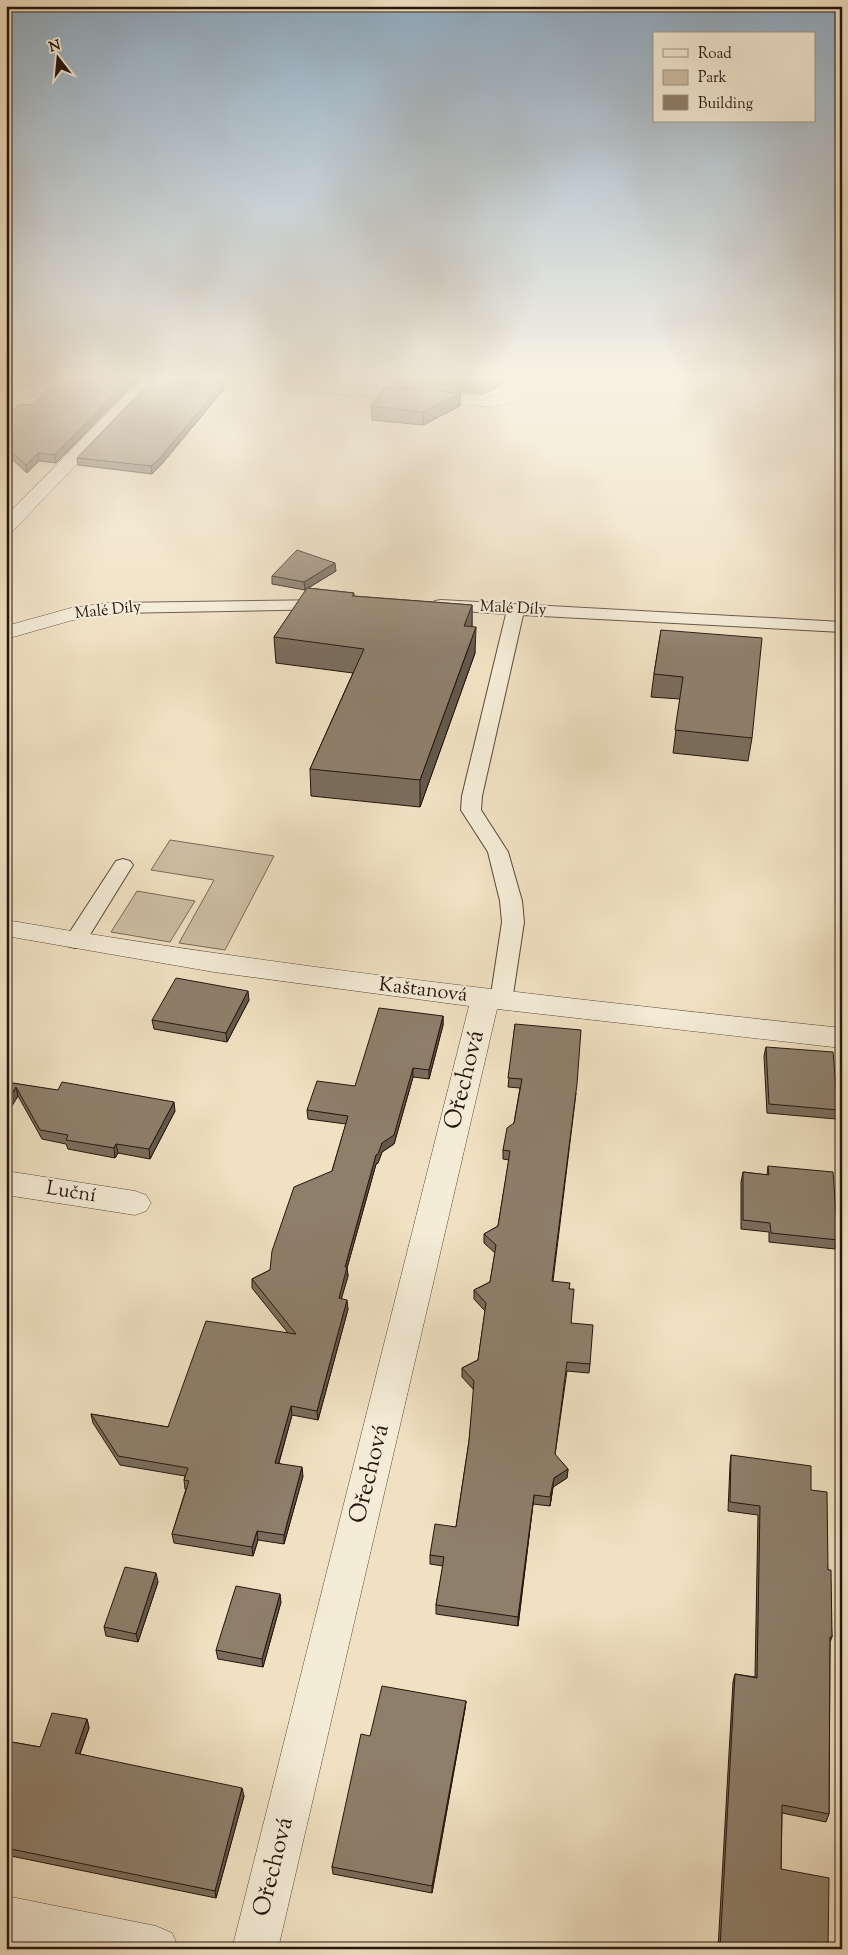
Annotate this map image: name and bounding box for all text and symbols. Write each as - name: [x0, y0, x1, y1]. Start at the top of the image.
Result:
- north arrow: [32, 32, 82, 82]
- legend: [653, 32, 816, 122]
- text: N: [47, 36, 63, 59]
- text: Road: [698, 44, 732, 65]
- text: Park: [698, 68, 727, 89]
- text: Building: [698, 94, 753, 115]
- street label: Malé Díly: [74, 596, 142, 626]
- street label: Malé Díly: [479, 596, 547, 622]
- street label: Kaštanová: [377, 971, 469, 1011]
- street label: Ořechová: [436, 1027, 494, 1133]
- street label: Luční: [44, 1175, 98, 1211]
- street label: Ořechová: [341, 1421, 399, 1527]
- street label: Ořechová: [245, 1814, 303, 1920]

